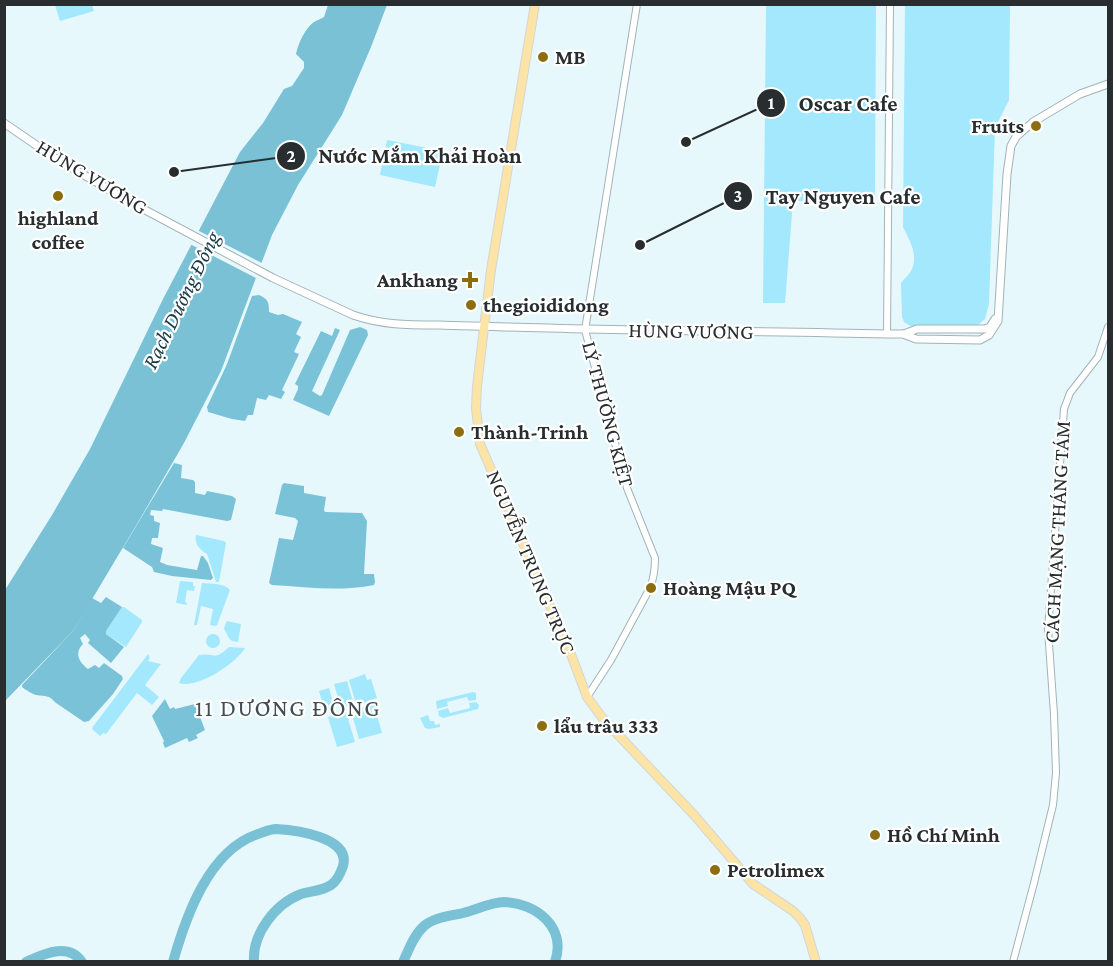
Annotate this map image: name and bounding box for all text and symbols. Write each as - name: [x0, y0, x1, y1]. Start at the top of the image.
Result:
- place label: MB: [555, 45, 586, 69]
- marker: MB: [536, 50, 550, 64]
- callout: Oscar Cafe: [756, 83, 909, 123]
- text: Oscar Cafe: [799, 91, 897, 116]
- text: 1: [768, 93, 775, 113]
- place label: Fruits: [971, 114, 1024, 138]
- marker: Fruits: [1029, 119, 1043, 133]
- street label: HÙNG VƯƠNG: [32, 135, 152, 219]
- callout: Nước Mắm Khải Hoàn: [276, 136, 534, 176]
- text: Nước Mắm Khải Hoàn: [318, 143, 522, 168]
- text: 2: [286, 146, 296, 166]
- callout: Tay Nguyen Cafe: [723, 176, 932, 216]
- text: Tay Nguyen Cafe: [766, 184, 920, 209]
- text: 3: [734, 186, 742, 206]
- marker: highland coffee: [51, 189, 65, 203]
- place label: highland coffee: [18, 206, 99, 254]
- water label: Rạch Dương Đông: [137, 226, 226, 373]
- place label: Ankhang: [376, 268, 458, 292]
- marker: Ankhang: [463, 273, 477, 287]
- place label: thegioididong: [483, 293, 609, 317]
- marker: thegioididong: [464, 298, 478, 312]
- street label: HÙNG VƯƠNG: [628, 318, 754, 344]
- street label: LÝ THƯỜNG KIỆT: [577, 339, 639, 490]
- place label: Thành-Trinh: [471, 420, 588, 444]
- street label: CÁCH MẠNG THÁNG TÁM: [1039, 420, 1075, 644]
- marker: Thành-Trinh: [452, 425, 466, 439]
- street label: NGUYỄN TRUNG TRỰC: [481, 467, 581, 657]
- place label: Hoàng Mậu PQ: [663, 576, 797, 600]
- marker: Hoàng Mậu PQ: [644, 581, 658, 595]
- district label: 11 DƯƠNG ĐÔNG: [195, 694, 381, 721]
- place label: lẩu trâu 333: [554, 714, 659, 738]
- marker: lẩu trâu 333: [535, 719, 549, 733]
- place label: Hồ Chí Minh: [887, 823, 1000, 847]
- marker: Hồ Chí Minh: [868, 828, 882, 842]
- place label: Petrolimex: [727, 858, 825, 882]
- marker: Petrolimex: [708, 863, 722, 877]

